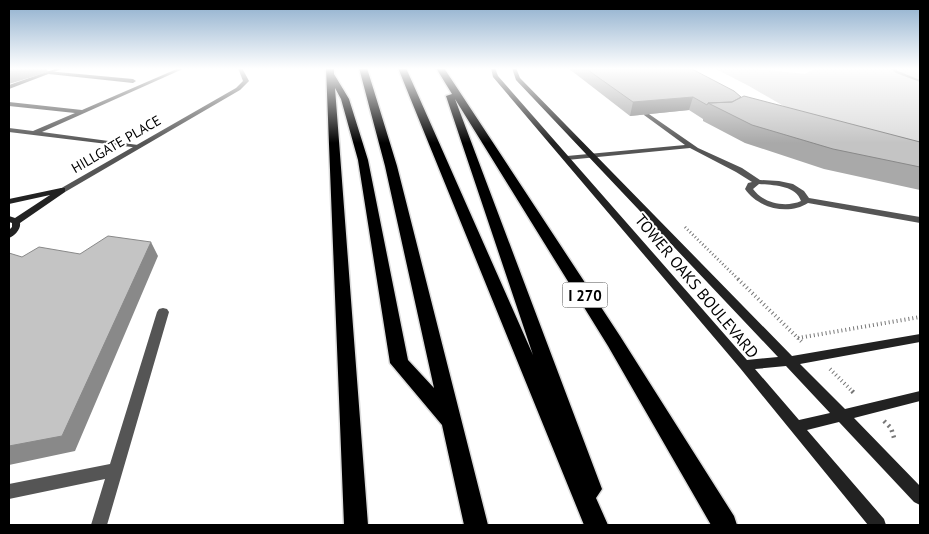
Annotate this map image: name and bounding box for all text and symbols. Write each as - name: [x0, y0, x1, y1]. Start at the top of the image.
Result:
- street label: HILLGATE PLACE: [68, 111, 164, 177]
- street label: TOWER OAKS BOULEVARD: [631, 210, 763, 362]
- road number: I 270: [562, 282, 608, 308]

